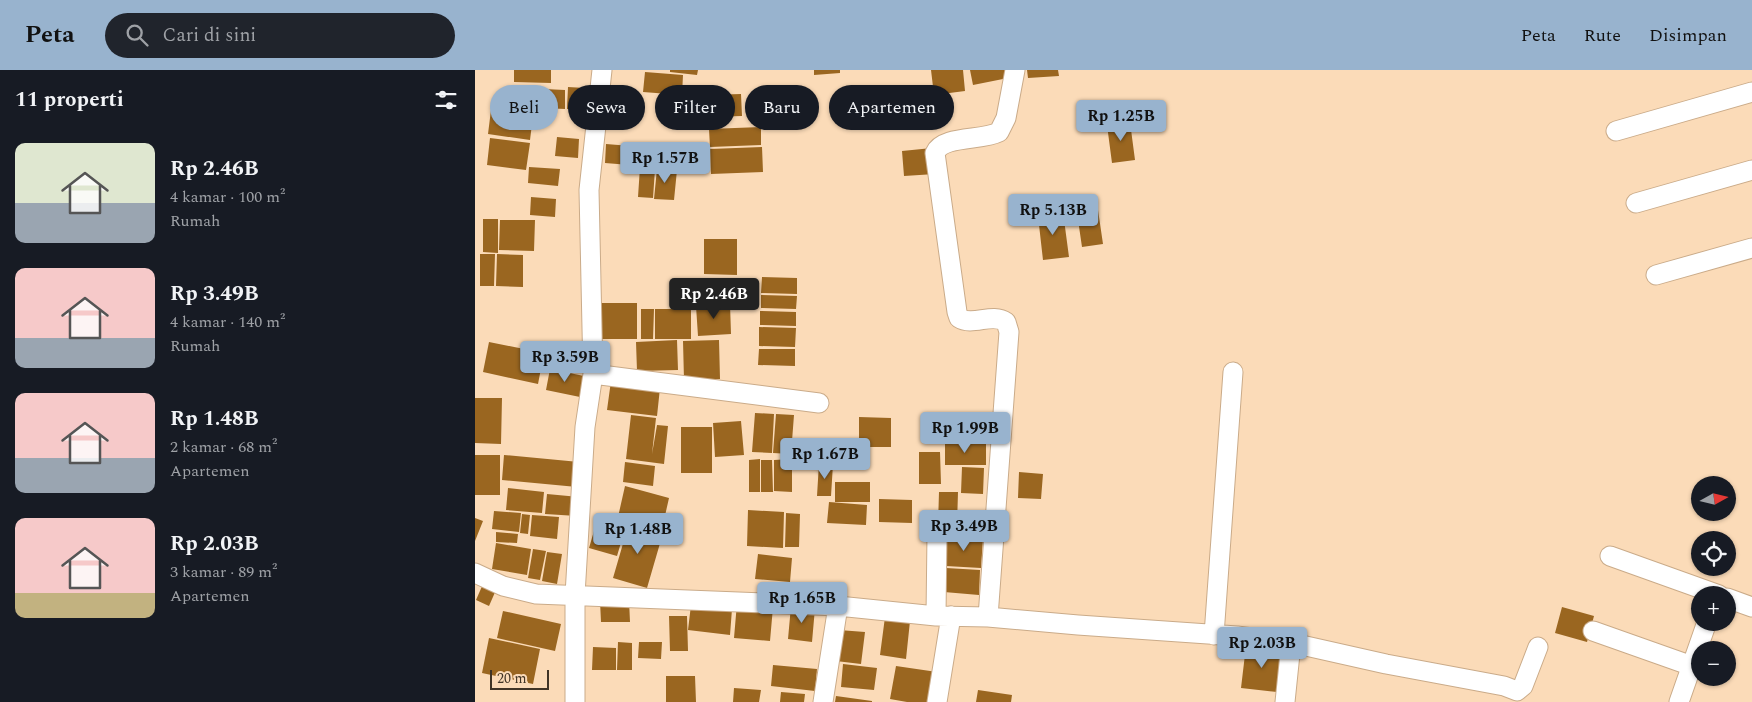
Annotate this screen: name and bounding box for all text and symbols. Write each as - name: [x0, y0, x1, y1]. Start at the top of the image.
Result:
- search box: [105, 13, 455, 58]
- text: Peta: [25, 17, 75, 53]
- icon: search: [123, 21, 151, 49]
- text: Cari di sini: [163, 21, 256, 50]
- text: Peta: [1521, 22, 1556, 49]
- text: Rute: [1584, 22, 1621, 49]
- text: Disimpan: [1649, 22, 1727, 49]
- text: 11 properti: [15, 84, 124, 116]
- chip: Beli: [490, 85, 558, 130]
- chip: Sewa: [568, 85, 645, 130]
- chip: Filter: [655, 85, 735, 130]
- chip: Baru: [745, 85, 819, 130]
- chip: Apartemen: [829, 85, 954, 130]
- icon: filters: [432, 86, 460, 114]
- pin: Rp 1.25B: [1069, 100, 1173, 142]
- text: Rp 1.25B: [1087, 104, 1155, 128]
- pin: Rp 1.57B: [613, 142, 717, 184]
- text: Rp 1.57B: [631, 146, 699, 170]
- text: Rp 2.46B: [170, 153, 259, 185]
- icon: home: [55, 163, 115, 223]
- text: 4 kamar · 100 m²: [170, 185, 285, 209]
- pin: Rp 5.13B: [1001, 194, 1105, 236]
- text: Rp 5.13B: [1019, 198, 1087, 222]
- text: Rumah: [170, 209, 220, 233]
- text: Rp 3.49B: [170, 278, 259, 310]
- pin: Rp 2.46B: [662, 278, 766, 320]
- text: Rp 2.46B: [680, 282, 748, 306]
- icon: home: [55, 288, 115, 348]
- text: 4 kamar · 140 m²: [170, 310, 285, 334]
- text: Rumah: [170, 334, 220, 358]
- pin: Rp 3.59B: [513, 340, 617, 383]
- text: Rp 3.59B: [531, 345, 599, 369]
- text: Rp 1.48B: [170, 403, 259, 435]
- pin: Rp 1.99B: [913, 412, 1017, 454]
- icon: home: [55, 413, 115, 473]
- text: Rp 1.99B: [931, 416, 999, 440]
- text: 2 kamar · 68 m²: [170, 435, 277, 459]
- pin: Rp 1.67B: [773, 438, 877, 480]
- text: Rp 1.67B: [791, 442, 859, 466]
- text: Apartemen: [170, 459, 250, 483]
- north arrow: [1691, 476, 1736, 521]
- map controls: [1691, 476, 1736, 686]
- pin: Rp 3.49B: [912, 510, 1016, 552]
- pin: Rp 1.48B: [586, 512, 690, 555]
- text: Rp 3.49B: [930, 514, 998, 538]
- text: Rp 1.48B: [604, 517, 672, 541]
- text: Rp 2.03B: [170, 528, 259, 560]
- button: locate: [1691, 531, 1736, 576]
- icon: home: [55, 538, 115, 598]
- text: 3 kamar · 89 m²: [170, 560, 277, 584]
- pin: Rp 1.65B: [750, 582, 854, 624]
- text: Apartemen: [170, 584, 250, 608]
- text: Rp 1.65B: [768, 586, 836, 610]
- button: +: [1691, 586, 1736, 631]
- pin: Rp 2.03B: [1210, 626, 1314, 669]
- text: Rp 2.03B: [1228, 631, 1296, 655]
- button: −: [1691, 641, 1736, 686]
- scale bar: [490, 667, 549, 690]
- text: 20 m: [497, 668, 527, 689]

